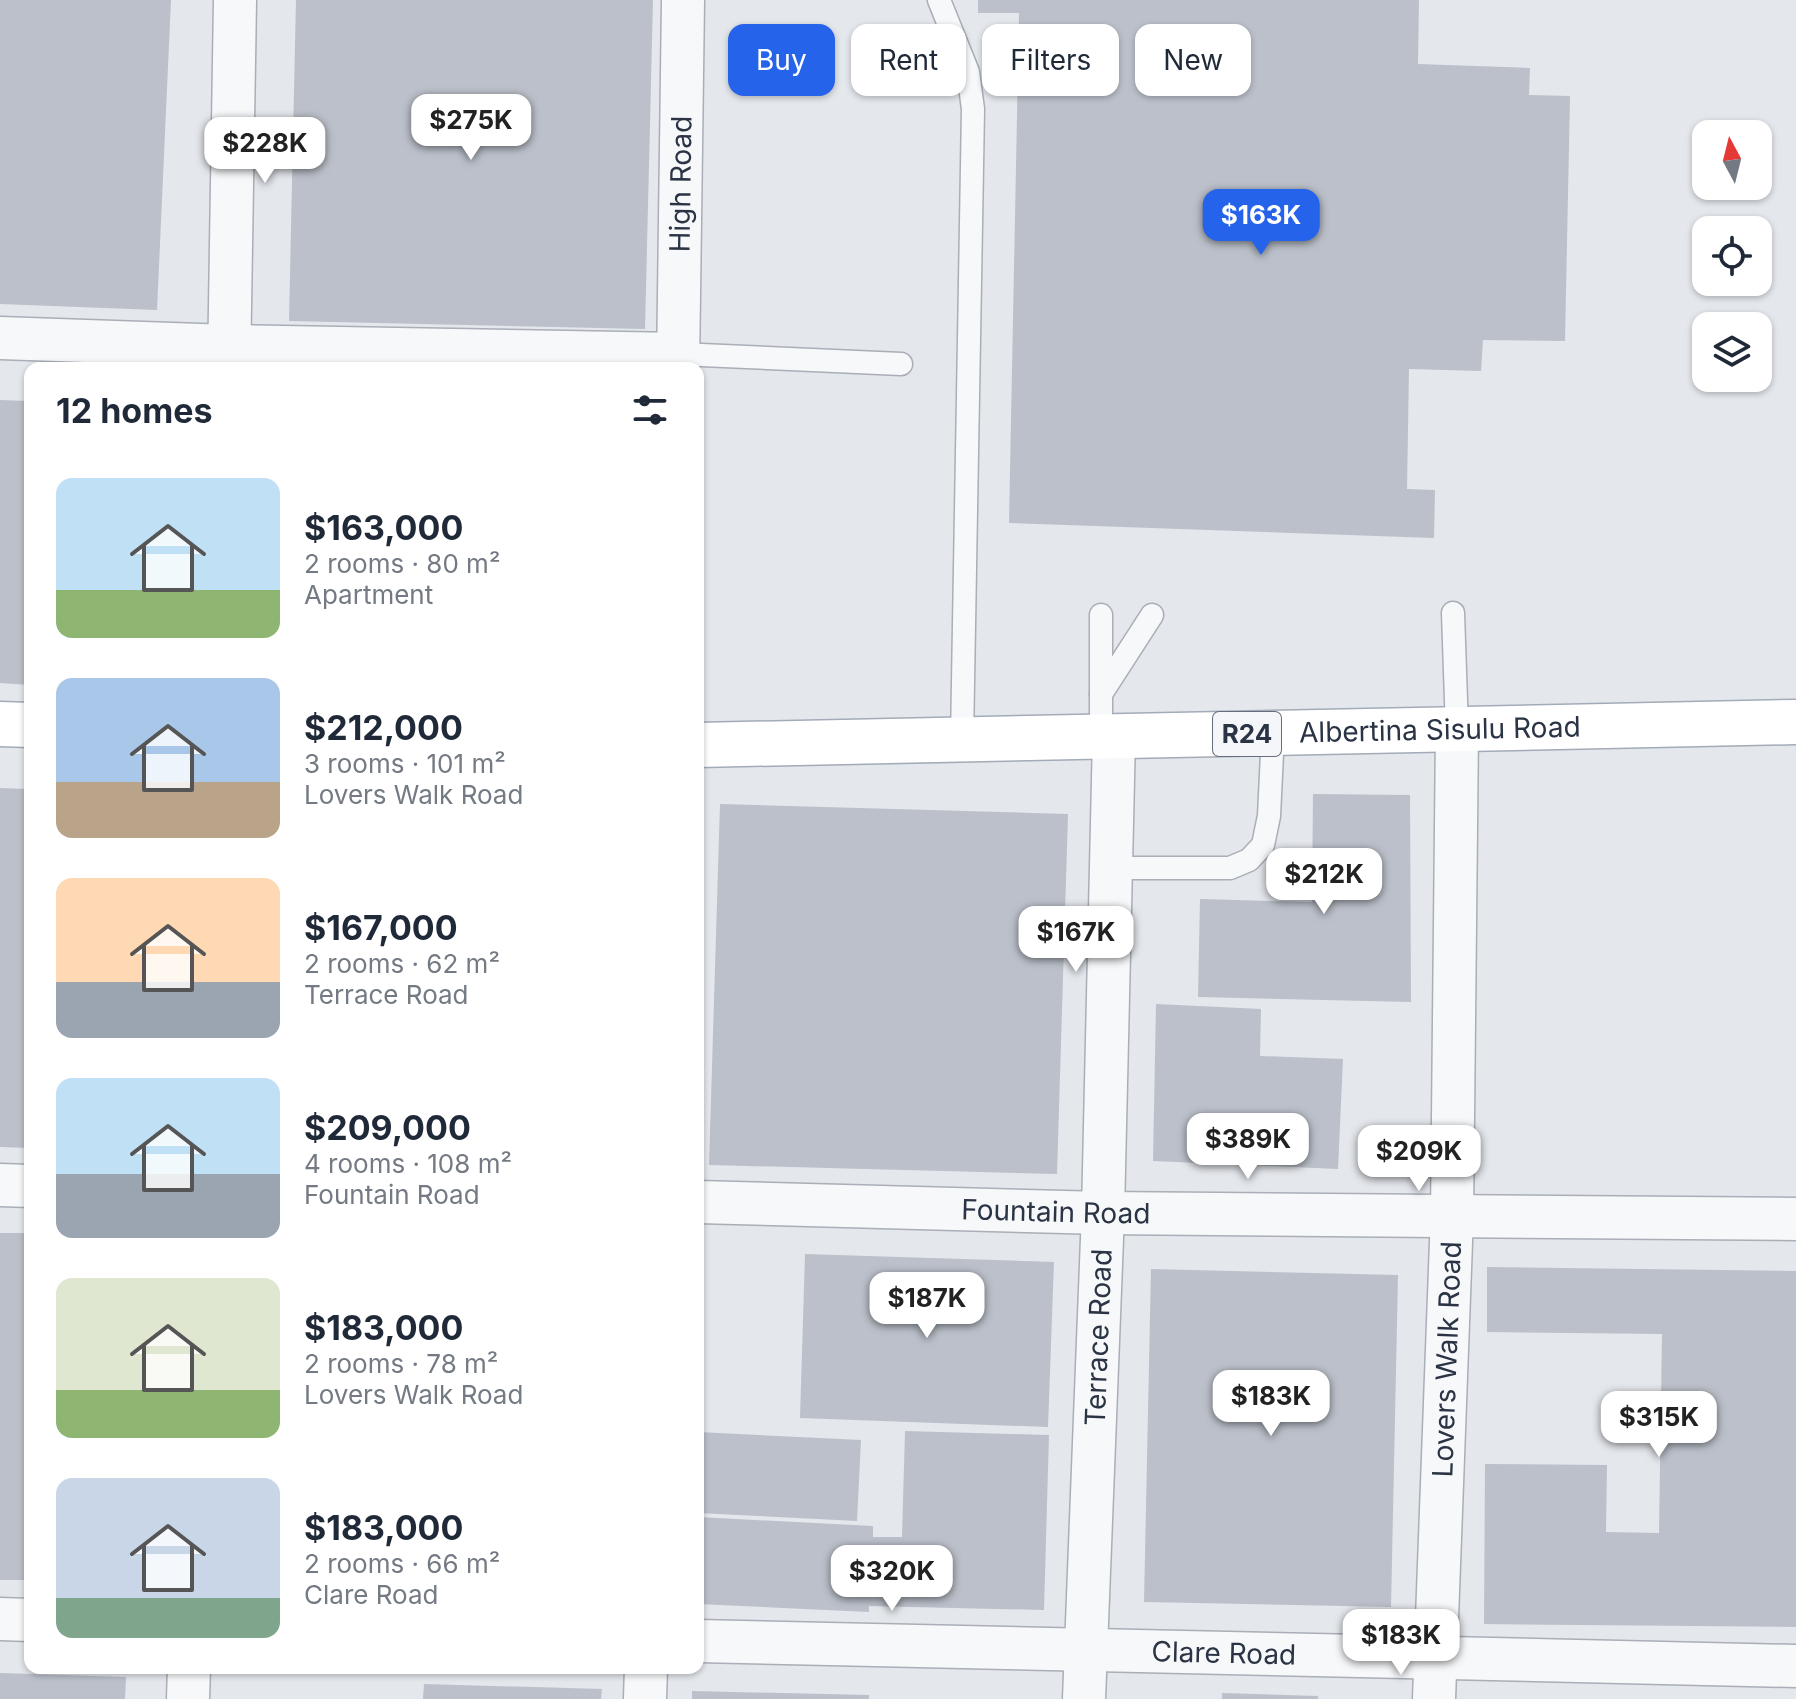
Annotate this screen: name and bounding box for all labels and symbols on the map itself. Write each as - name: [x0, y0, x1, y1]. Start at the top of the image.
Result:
- pin: $275K: [415, 94, 527, 162]
- street label: High Road: [663, 115, 698, 253]
- pin: $228K: [209, 117, 321, 185]
- north arrow: [1692, 120, 1772, 200]
- pin: $163K: [1205, 189, 1317, 257]
- street label: Albertina Sisulu Road: [1299, 710, 1581, 749]
- road number: R24: [1213, 712, 1281, 756]
- pin: $212K: [1268, 848, 1380, 916]
- pin: $167K: [1020, 906, 1132, 974]
- pin: $389K: [1192, 1113, 1304, 1181]
- pin: $209K: [1363, 1125, 1475, 1193]
- street label: Fountain Road: [961, 1192, 1151, 1230]
- street label: Lovers Walk Road: [1425, 1241, 1468, 1478]
- street label: Terrace Road: [1078, 1248, 1119, 1426]
- pin: $187K: [871, 1272, 983, 1340]
- pin: $183K: [1215, 1370, 1327, 1438]
- pin: $315K: [1603, 1391, 1715, 1459]
- pin: $320K: [836, 1545, 948, 1613]
- pin: $183K: [1345, 1609, 1457, 1677]
- street label: Clare Road: [1151, 1634, 1297, 1672]

